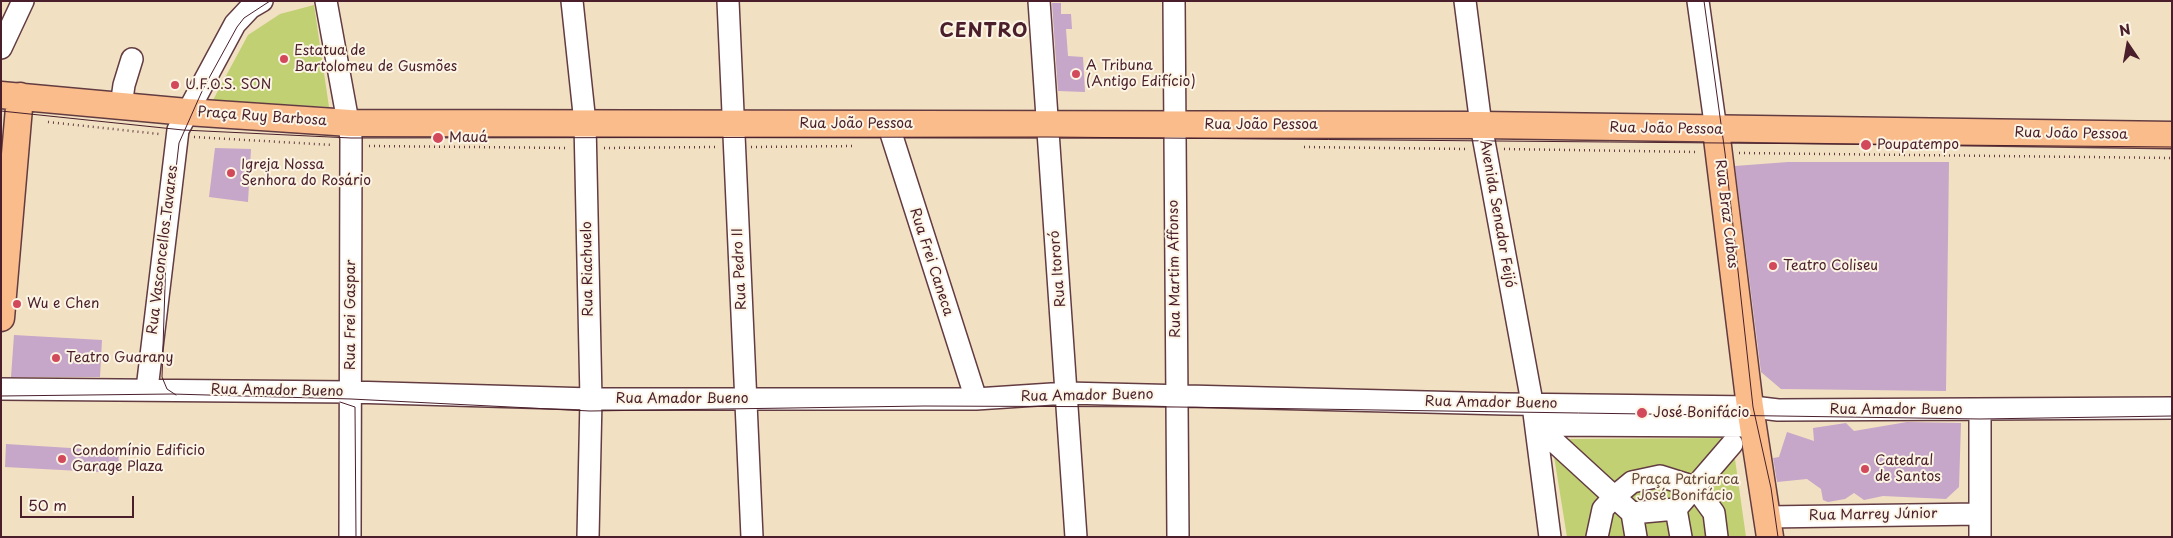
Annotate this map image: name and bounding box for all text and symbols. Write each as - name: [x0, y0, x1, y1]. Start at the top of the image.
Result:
- text: N: [2117, 18, 2132, 41]
- north arrow: [2103, 20, 2153, 70]
- district label: CENTRO: [939, 21, 1029, 43]
- place label: Estatua de Bartolomeu de Gusmões: [294, 43, 457, 75]
- marker: Estatua de Bartolomeu de Gusmões: [278, 53, 290, 65]
- place label: A Tribuna (Antigo Edifício): [1086, 58, 1196, 90]
- marker: A Tribuna (Antigo Edifício): [1070, 68, 1082, 80]
- place label: U.F.O.S. SON: [185, 77, 272, 93]
- marker: U.F.O.S. SON: [169, 79, 181, 91]
- street label: Praça Ruy Barbosa: [197, 104, 327, 130]
- street label: Rua João Pessoa: [799, 116, 913, 132]
- street label: Rua João Pessoa: [1204, 117, 1318, 133]
- street label: Rua João Pessoa: [1609, 120, 1723, 138]
- street label: Rua João Pessoa: [2014, 125, 2128, 143]
- place label: Mauá: [449, 130, 488, 146]
- marker: Mauá: [431, 131, 445, 145]
- place label: Poupatempo: [1877, 137, 1959, 153]
- marker: Poupatempo: [1859, 138, 1873, 152]
- street label: Avenida Senador Feijó: [1476, 139, 1518, 289]
- place label: Igreja Nossa Senhora do Rosário: [241, 157, 371, 190]
- street label: Rua Braz Cubas: [1711, 159, 1741, 269]
- street label: Rua Vasconcellos Tavares: [144, 165, 182, 335]
- marker: Igreja Nossa Senhora do Rosário: [225, 167, 237, 179]
- street label: Rua Martim Affonso: [1165, 200, 1185, 338]
- street label: Rua Frei Caneca: [906, 206, 956, 318]
- street label: Rua Riachuelo: [579, 221, 597, 317]
- street label: Rua Pedro II: [729, 227, 751, 311]
- street label: Rua Itororó: [1046, 230, 1070, 308]
- place label: Teatro Coliseu: [1783, 258, 1878, 274]
- street label: Rua Frei Gaspar: [343, 260, 359, 370]
- marker: Teatro Coliseu: [1767, 260, 1779, 272]
- place label: Wu e Chen: [27, 296, 99, 312]
- marker: Wu e Chen: [11, 298, 23, 310]
- place label: Teatro Guarany: [66, 350, 174, 366]
- marker: Teatro Guarany: [50, 352, 62, 364]
- street label: Rua Amador Bueno: [210, 381, 344, 401]
- street label: Rua Amador Bueno: [1020, 386, 1154, 406]
- street label: Rua Amador Bueno: [616, 391, 748, 407]
- street label: Rua Amador Bueno: [1424, 393, 1558, 413]
- street label: Rua Amador Bueno: [1830, 402, 1962, 418]
- place label: José Bonifácio: [1653, 405, 1749, 421]
- marker: José Bonifácio: [1635, 406, 1649, 420]
- place label: Condomínio Edificio Garage Plaza: [72, 443, 205, 476]
- marker: Condomínio Edificio Garage Plaza: [56, 453, 68, 465]
- place label: Catedral de Santos: [1875, 453, 1941, 486]
- marker: Catedral de Santos: [1859, 463, 1871, 475]
- park label: Praça Patriarca José Bonifácio: [1631, 472, 1739, 504]
- scale bar: [22, 486, 136, 518]
- text: 50 m: [28, 493, 67, 516]
- street label: Rua Marrey Júnior: [1809, 505, 1937, 525]

